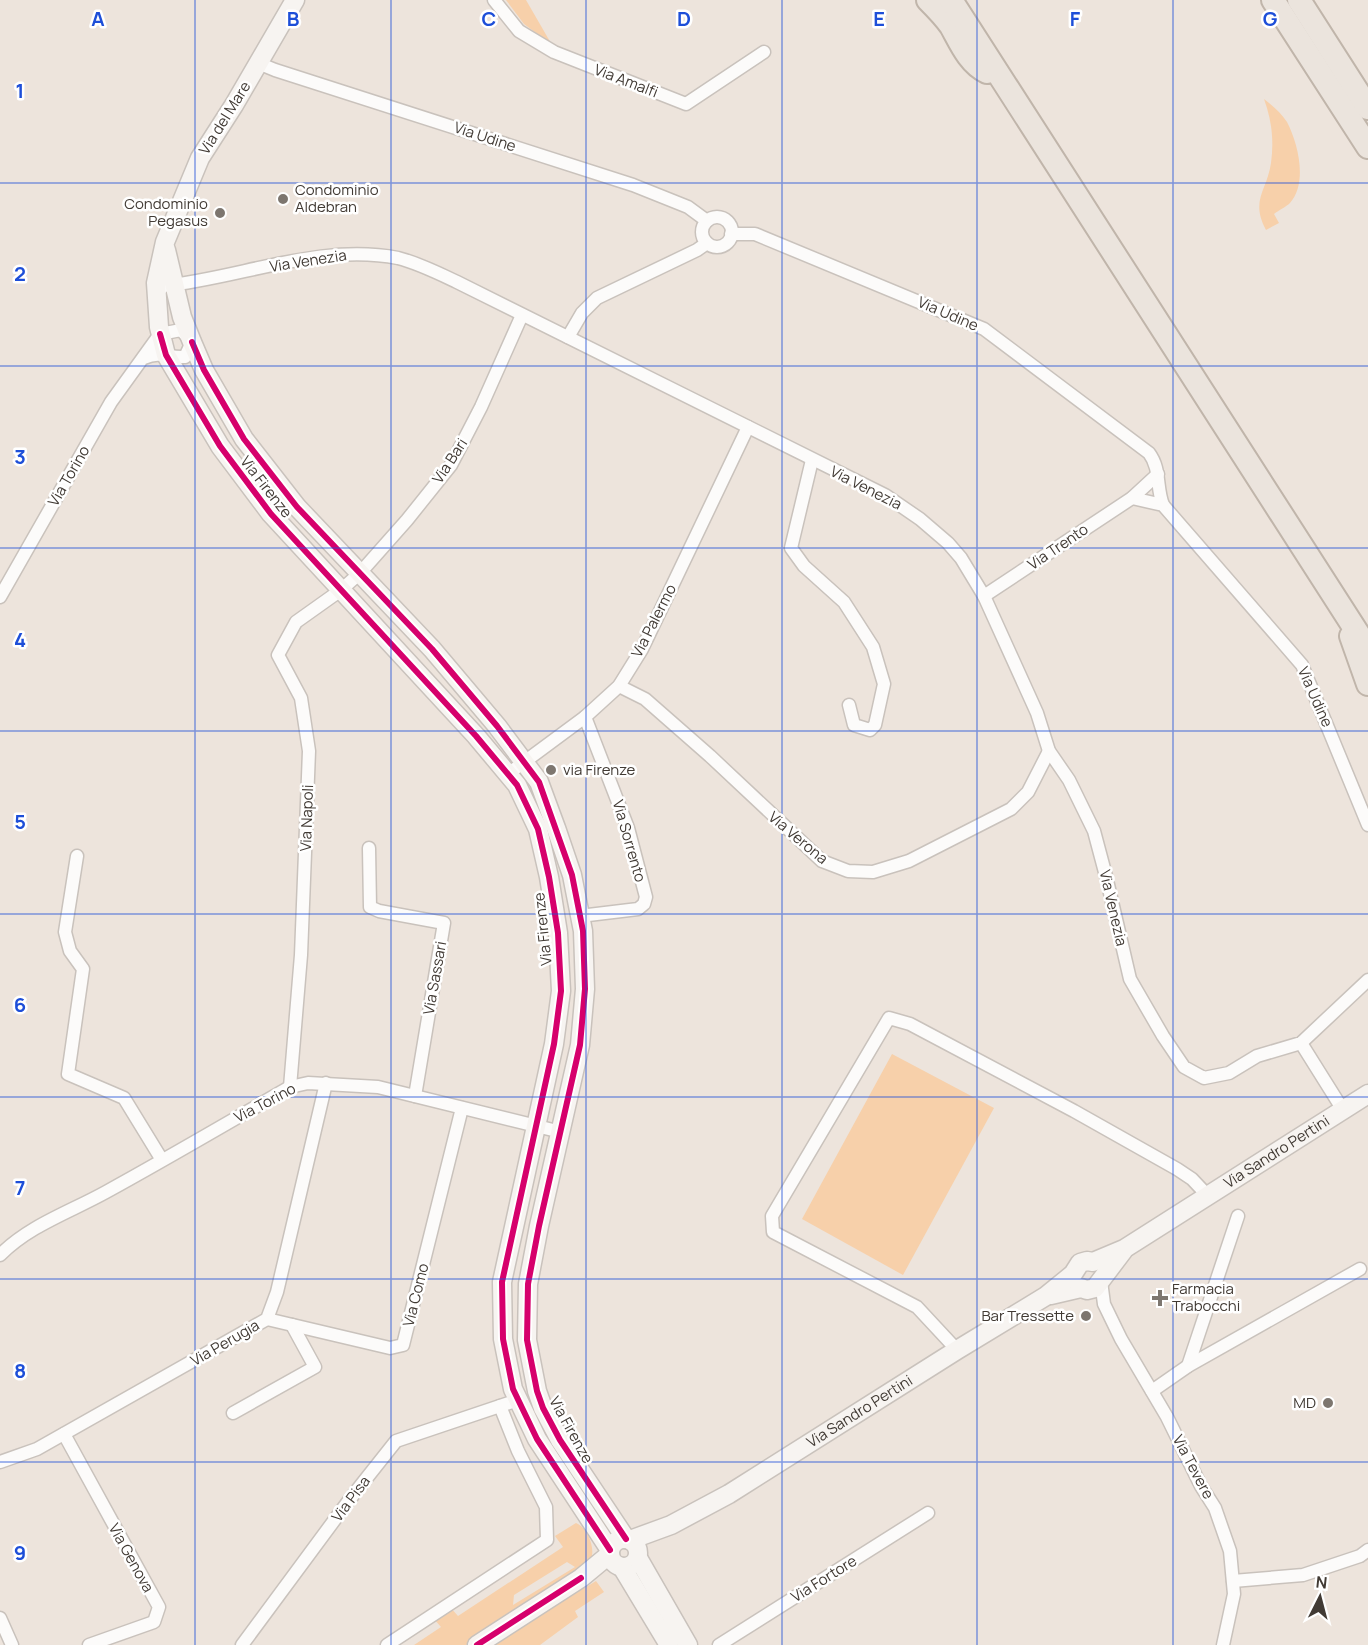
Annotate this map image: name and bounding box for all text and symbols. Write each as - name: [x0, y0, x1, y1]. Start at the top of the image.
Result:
- text: A: [91, 5, 105, 32]
- text: B: [287, 5, 300, 32]
- text: C: [482, 5, 496, 32]
- text: D: [677, 5, 691, 32]
- text: E: [873, 5, 885, 32]
- text: F: [1070, 5, 1081, 32]
- text: G: [1263, 5, 1278, 32]
- street label: Via Amalfi: [591, 59, 661, 102]
- text: 1: [16, 77, 24, 104]
- street label: Via del Mare: [194, 77, 256, 158]
- street label: Via Udine: [451, 117, 519, 156]
- place label: Condominio Aldebran: [295, 179, 379, 217]
- marker: Condominio Aldebran: [276, 192, 290, 206]
- place label: Condominio Pegasus: [124, 193, 208, 231]
- marker: Condominio Pegasus: [213, 206, 227, 220]
- street label: Via Venezia: [268, 244, 348, 277]
- text: 2: [14, 260, 26, 287]
- street label: Via Udine: [915, 291, 982, 336]
- street label: Via Bari: [427, 434, 472, 487]
- street label: Via Torino: [43, 441, 94, 510]
- text: 3: [14, 443, 26, 470]
- street label: Via Firenze: [236, 451, 297, 522]
- street label: Via Venezia: [827, 461, 906, 515]
- street label: Via Trento: [1023, 518, 1092, 575]
- street label: Via Palermo: [626, 580, 681, 661]
- text: 4: [14, 626, 26, 653]
- street label: Via Udine: [1293, 663, 1338, 731]
- place label: via Firenze: [563, 759, 636, 780]
- marker: via Firenze: [544, 763, 558, 777]
- street label: Via Napoli: [295, 784, 318, 852]
- street label: Via Sorrento: [608, 797, 651, 884]
- street label: Via Verona: [764, 806, 833, 869]
- text: 5: [14, 808, 26, 835]
- street label: Via Venezia: [1095, 868, 1132, 948]
- street label: Via Firenze: [528, 891, 557, 967]
- street label: Via Sassari: [418, 940, 451, 1016]
- text: 6: [14, 991, 26, 1018]
- street label: Via Torino: [230, 1078, 299, 1128]
- street label: Via Sandro Pertini: [1220, 1110, 1333, 1193]
- text: 7: [15, 1174, 25, 1201]
- street label: Via Como: [397, 1261, 434, 1329]
- place label: Farmacia Trabocchi: [1172, 1278, 1240, 1316]
- marker: Farmacia Trabocchi: [1153, 1291, 1167, 1305]
- place label: Bar Tressette: [981, 1305, 1074, 1326]
- marker: Bar Tressette: [1079, 1309, 1093, 1323]
- street label: Via Perugia: [186, 1314, 263, 1371]
- text: 8: [14, 1357, 26, 1384]
- street label: Via Sandro Pertini: [803, 1370, 916, 1452]
- place label: MD: [1293, 1392, 1316, 1413]
- street label: Via Firenze: [544, 1393, 599, 1467]
- marker: MD: [1321, 1396, 1335, 1410]
- street label: Via Tevere: [1168, 1431, 1219, 1503]
- street label: Via Pisa: [326, 1471, 375, 1526]
- street label: Via Genova: [104, 1520, 159, 1596]
- text: 9: [14, 1539, 26, 1566]
- street label: Via Fortore: [787, 1550, 861, 1607]
- north arrow: [1290, 1567, 1350, 1627]
- text: N: [1315, 1571, 1328, 1594]

